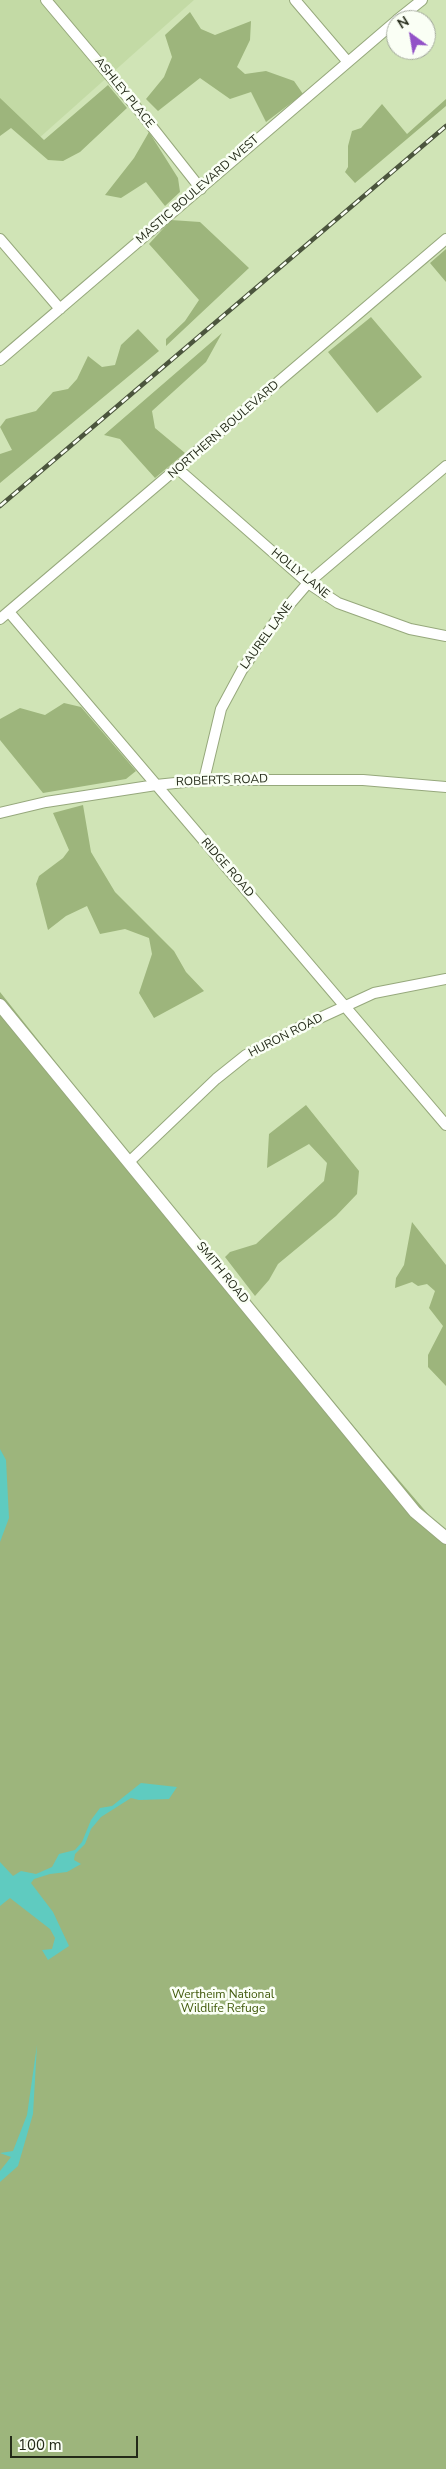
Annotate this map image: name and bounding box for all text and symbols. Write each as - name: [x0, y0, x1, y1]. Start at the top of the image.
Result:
- north arrow: [386, 10, 436, 60]
- text: N: [394, 12, 413, 34]
- street label: ASHLEY PLACE: [91, 55, 157, 131]
- street label: MASTIC BOULEVARD WEST: [134, 133, 262, 247]
- street label: NORTHERN BOULEVARD: [166, 378, 282, 482]
- street label: HOLLY LANE: [268, 546, 332, 602]
- street label: LAUREL LANE: [238, 600, 296, 672]
- street label: ROBERTS ROAD: [176, 772, 268, 790]
- street label: RIDGE ROAD: [197, 836, 257, 900]
- street label: HURON ROAD: [246, 1011, 326, 1061]
- street label: SMITH ROAD: [193, 1239, 251, 1307]
- park label: Wertheim National Wildlife Refuge: [172, 1988, 274, 2016]
- scale bar: [12, 2426, 140, 2458]
- text: 100 m: [18, 2435, 62, 2455]

